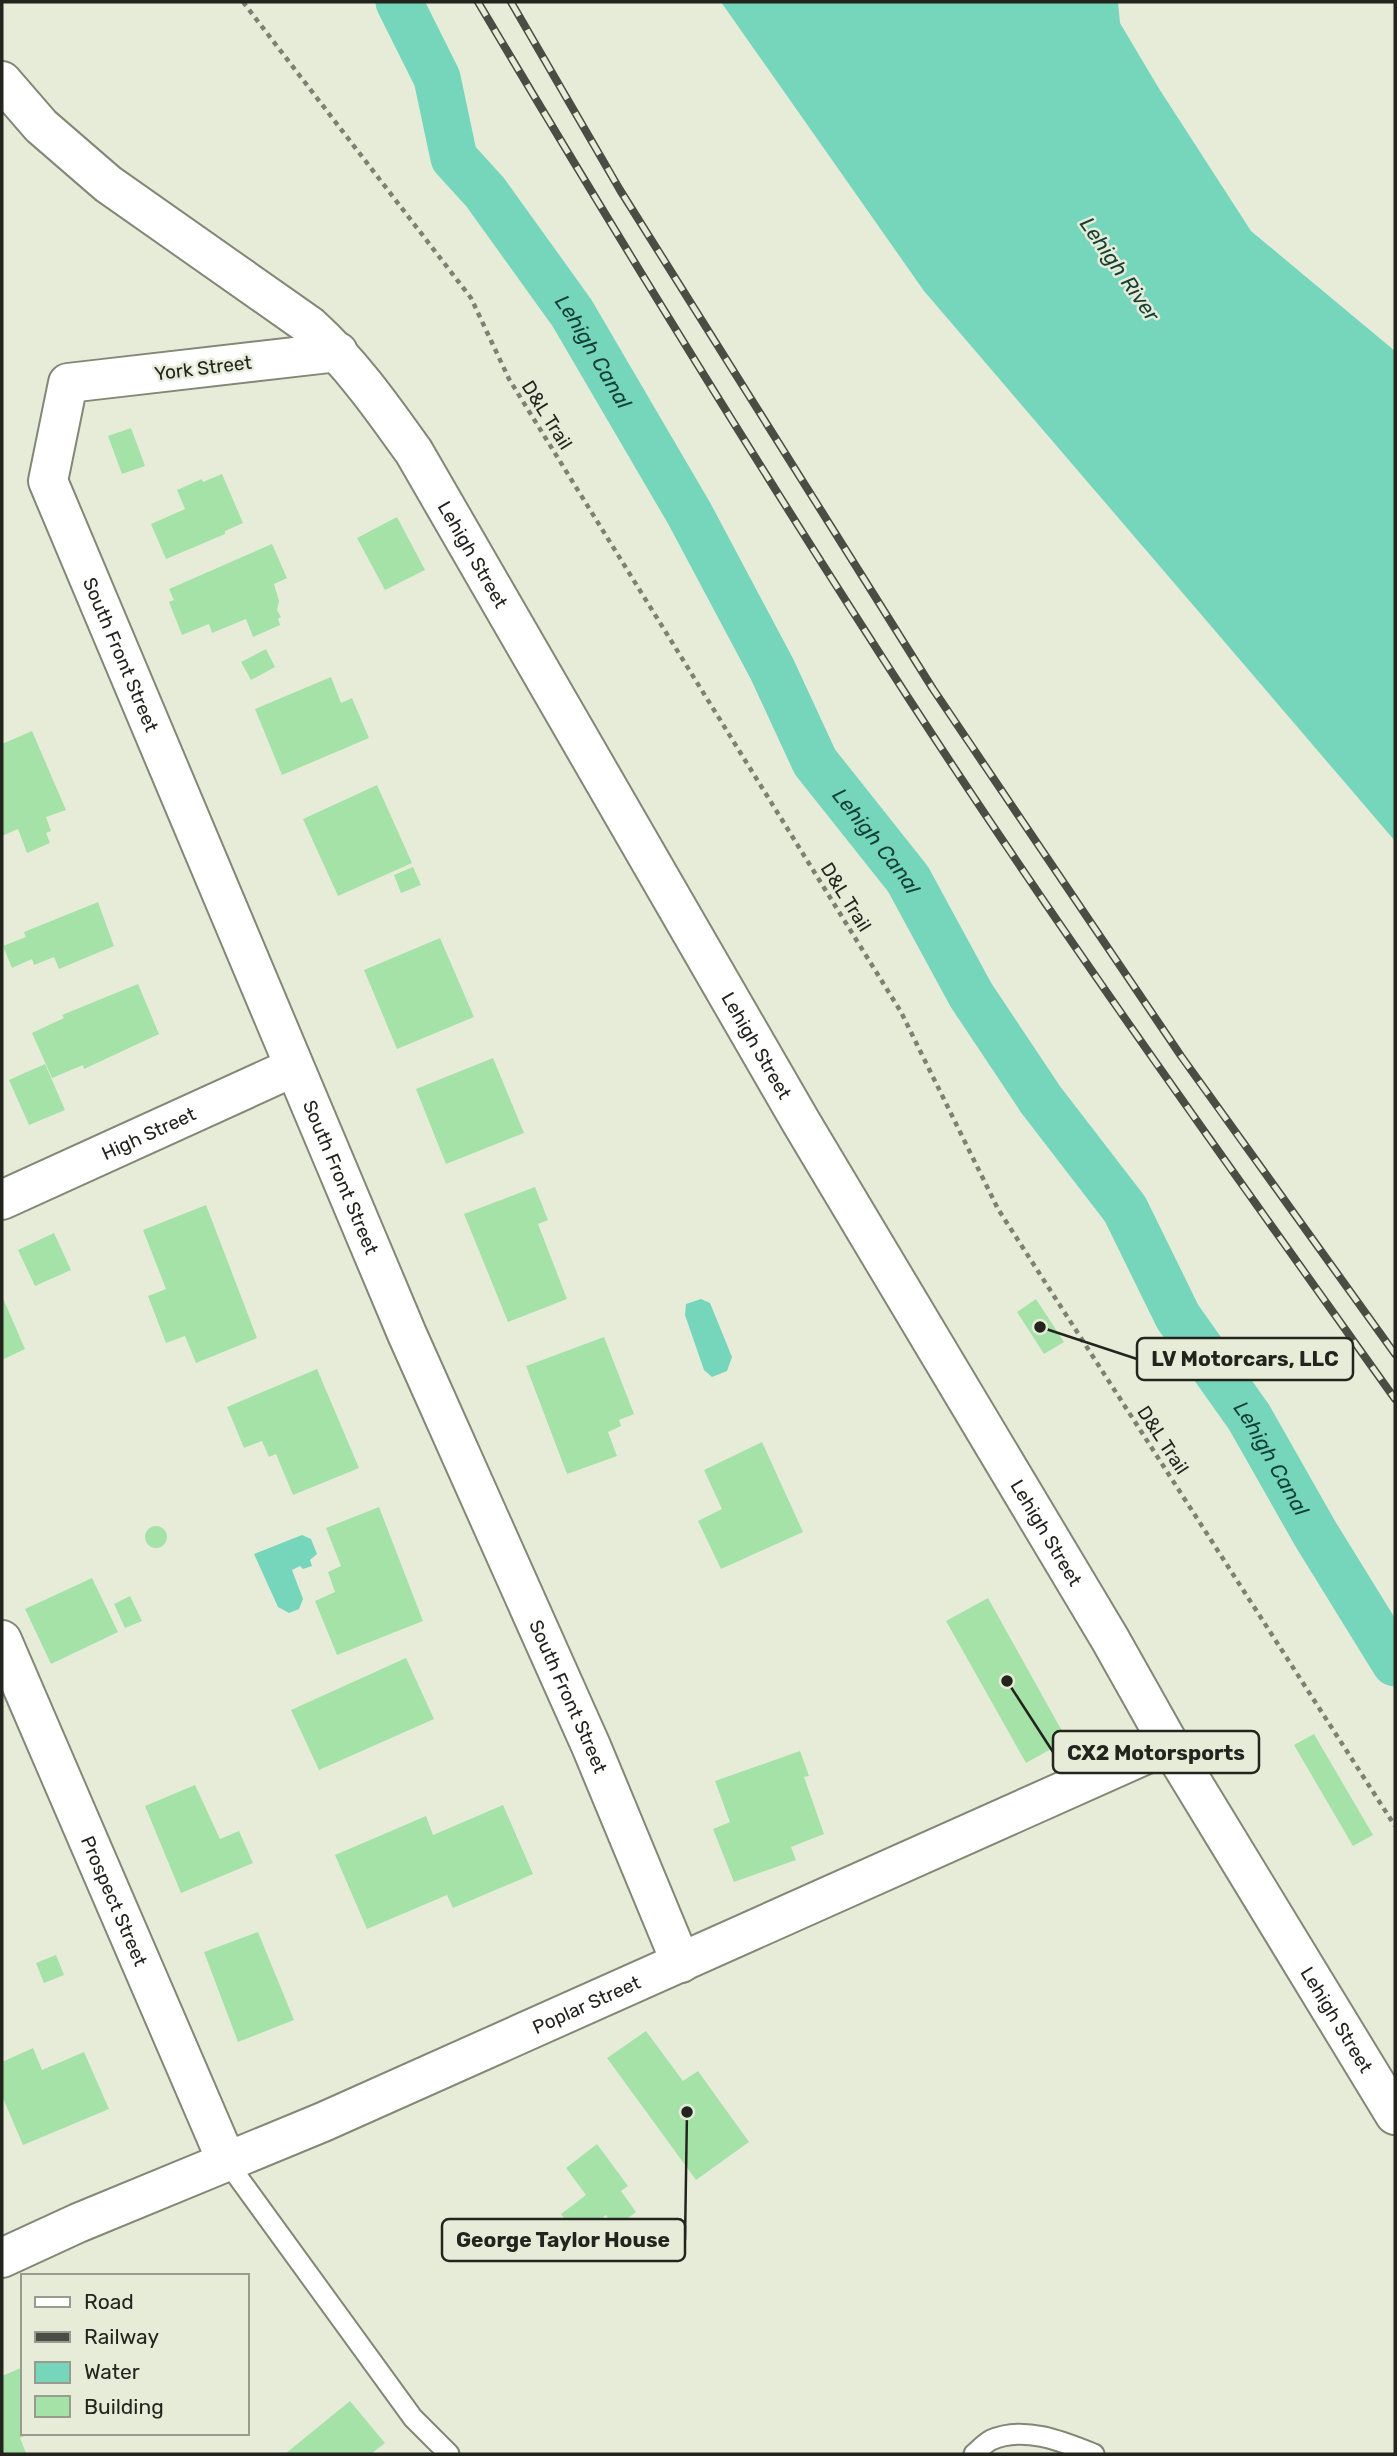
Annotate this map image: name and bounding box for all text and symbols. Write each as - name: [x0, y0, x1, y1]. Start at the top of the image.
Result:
- water label: Lehigh River: [1075, 212, 1166, 327]
- water label: Lehigh Canal: [550, 290, 638, 413]
- street label: York Street: [153, 351, 254, 385]
- street label: D&L Trail: [517, 376, 577, 454]
- street label: Lehigh Street: [433, 497, 513, 613]
- street label: South Front Street: [78, 574, 164, 736]
- water label: Lehigh Canal: [828, 783, 926, 899]
- street label: D&L Trail: [816, 858, 876, 936]
- street label: Lehigh Street: [717, 988, 797, 1103]
- street label: South Front Street: [298, 1097, 384, 1258]
- street label: High Street: [98, 1102, 200, 1165]
- callout: LV Motorcars, LLC: [1137, 1338, 1353, 1380]
- text: LV Motorcars, LLC: [1151, 1346, 1339, 1371]
- water label: Lehigh Canal: [1229, 1396, 1315, 1521]
- street label: D&L Trail: [1132, 1401, 1194, 1479]
- street label: Lehigh Street: [1006, 1475, 1087, 1591]
- street label: South Front Street: [525, 1616, 613, 1777]
- callout: CX2 Motorsports: [1053, 1731, 1259, 1773]
- text: CX2 Motorsports: [1067, 1740, 1245, 1765]
- street label: Prospect Street: [76, 1832, 153, 1970]
- street label: Lehigh Street: [1296, 1962, 1378, 2077]
- street label: Poplar Street: [529, 1970, 644, 2039]
- callout: George Taylor House: [442, 2219, 685, 2261]
- text: George Taylor House: [456, 2227, 670, 2252]
- legend: [21, 2274, 248, 2435]
- text: Road: [84, 2289, 134, 2314]
- text: Railway: [84, 2324, 159, 2349]
- text: Water: [84, 2359, 140, 2384]
- text: Building: [84, 2394, 164, 2419]

